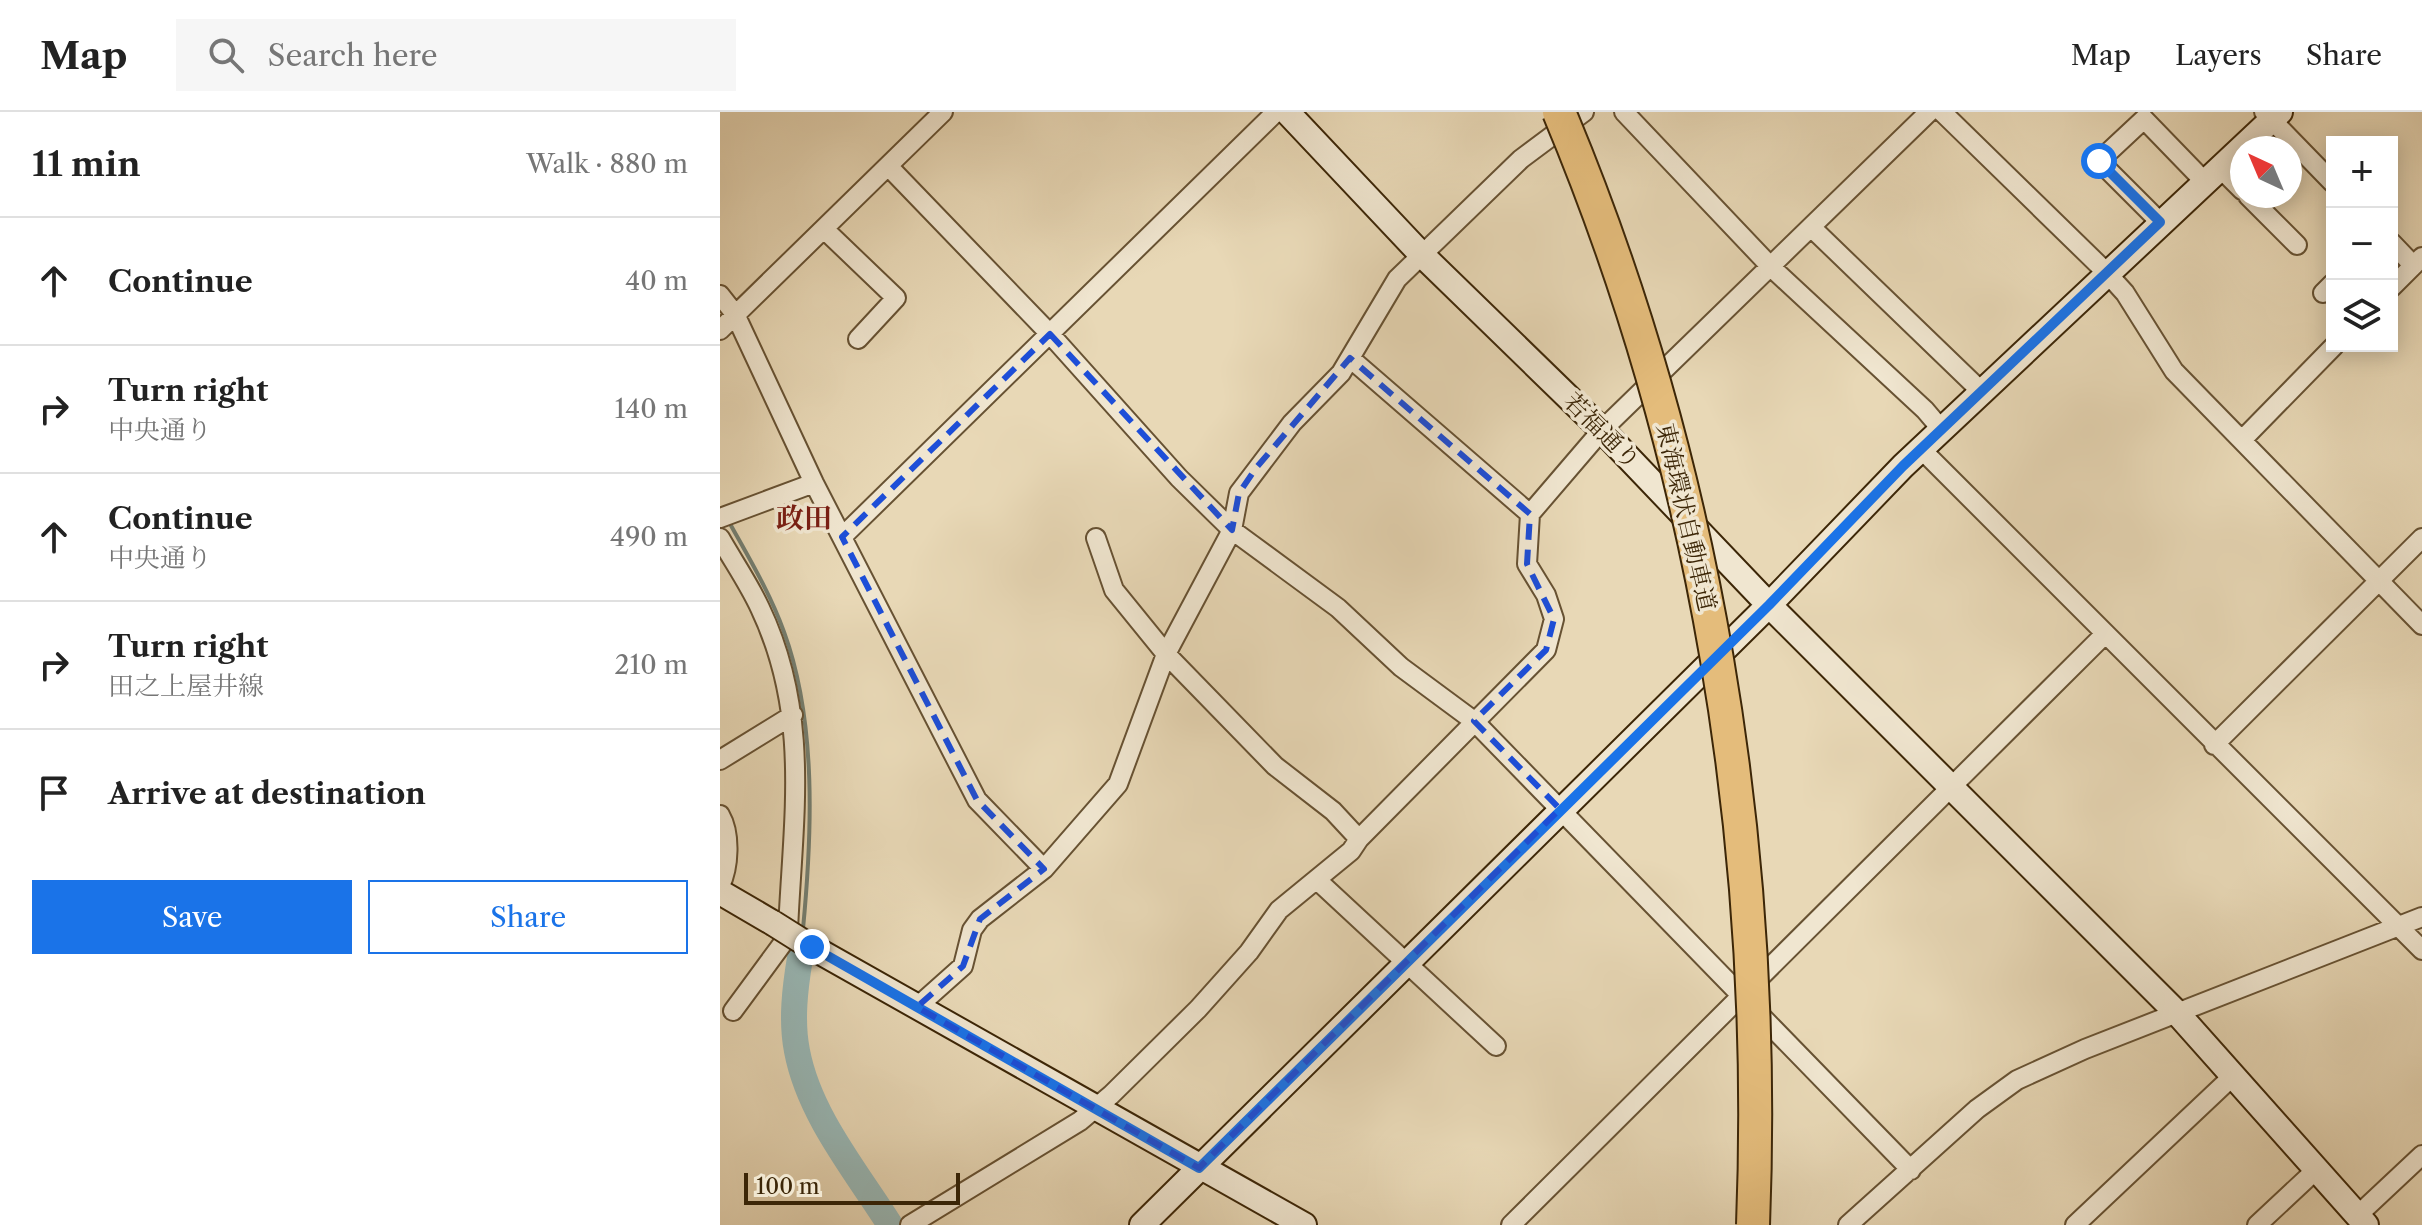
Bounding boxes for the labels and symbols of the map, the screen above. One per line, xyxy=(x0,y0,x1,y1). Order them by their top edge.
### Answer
north arrow xyxy=(2230,136,2302,208)
route start xyxy=(2081,143,2117,179)
street label: 若福通り xyxy=(1558,386,1647,475)
street label: 東海環状自動車道 xyxy=(1651,420,1722,614)
district label: 政田 xyxy=(776,501,832,535)
route end xyxy=(794,929,830,965)
scale bar xyxy=(744,1169,960,1205)

